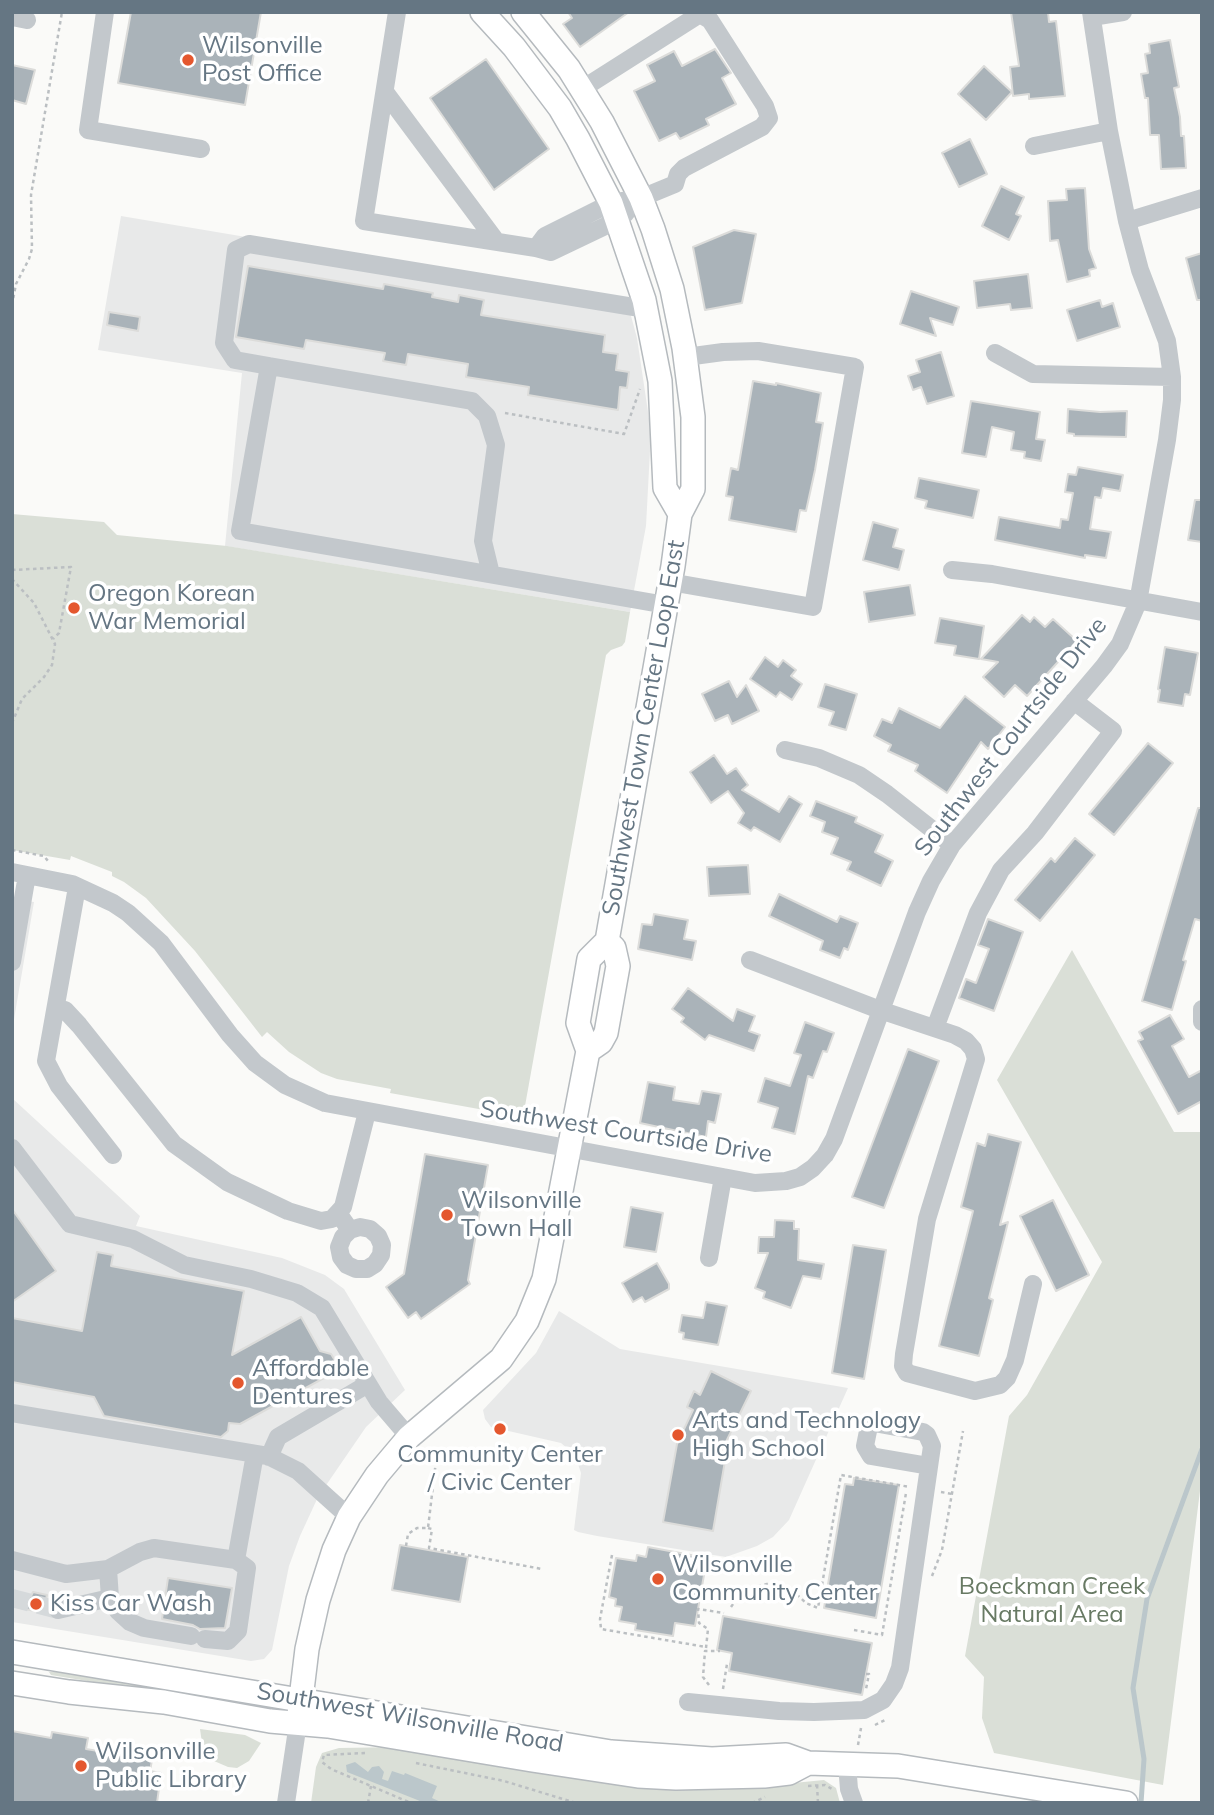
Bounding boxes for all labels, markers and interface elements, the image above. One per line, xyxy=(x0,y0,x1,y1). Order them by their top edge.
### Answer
place label: Wilsonville Post Office xyxy=(202,32,323,88)
marker: Wilsonville Post Office xyxy=(180,52,196,68)
street label: Southwest Town Center Loop East xyxy=(597,538,691,918)
place label: Oregon Korean War Memorial xyxy=(88,580,255,636)
marker: Oregon Korean War Memorial xyxy=(66,600,82,616)
street label: Southwest Courtside Drive xyxy=(909,612,1113,862)
street label: Southwest Courtside Drive xyxy=(478,1095,774,1169)
place label: Wilsonville Town Hall xyxy=(461,1187,582,1243)
marker: Wilsonville Town Hall xyxy=(439,1207,455,1223)
place label: Affordable Dentures xyxy=(252,1355,369,1411)
marker: Affordable Dentures xyxy=(230,1375,246,1391)
place label: Arts and Technology High School xyxy=(692,1407,921,1463)
marker: Community Center / Civic Center xyxy=(492,1421,508,1437)
marker: Arts and Technology High School xyxy=(670,1427,686,1443)
place label: Community Center / Civic Center xyxy=(397,1441,603,1497)
place label: Wilsonville Community Center xyxy=(672,1551,877,1607)
marker: Wilsonville Community Center xyxy=(650,1571,666,1587)
park label: Boeckman Creek Natural Area xyxy=(959,1573,1145,1629)
place label: Kiss Car Wash xyxy=(50,1590,212,1618)
marker: Kiss Car Wash xyxy=(28,1596,44,1612)
street label: Southwest Wilsonville Road xyxy=(254,1677,566,1759)
place label: Wilsonville Public Library xyxy=(95,1738,247,1794)
marker: Wilsonville Public Library xyxy=(73,1758,89,1774)

